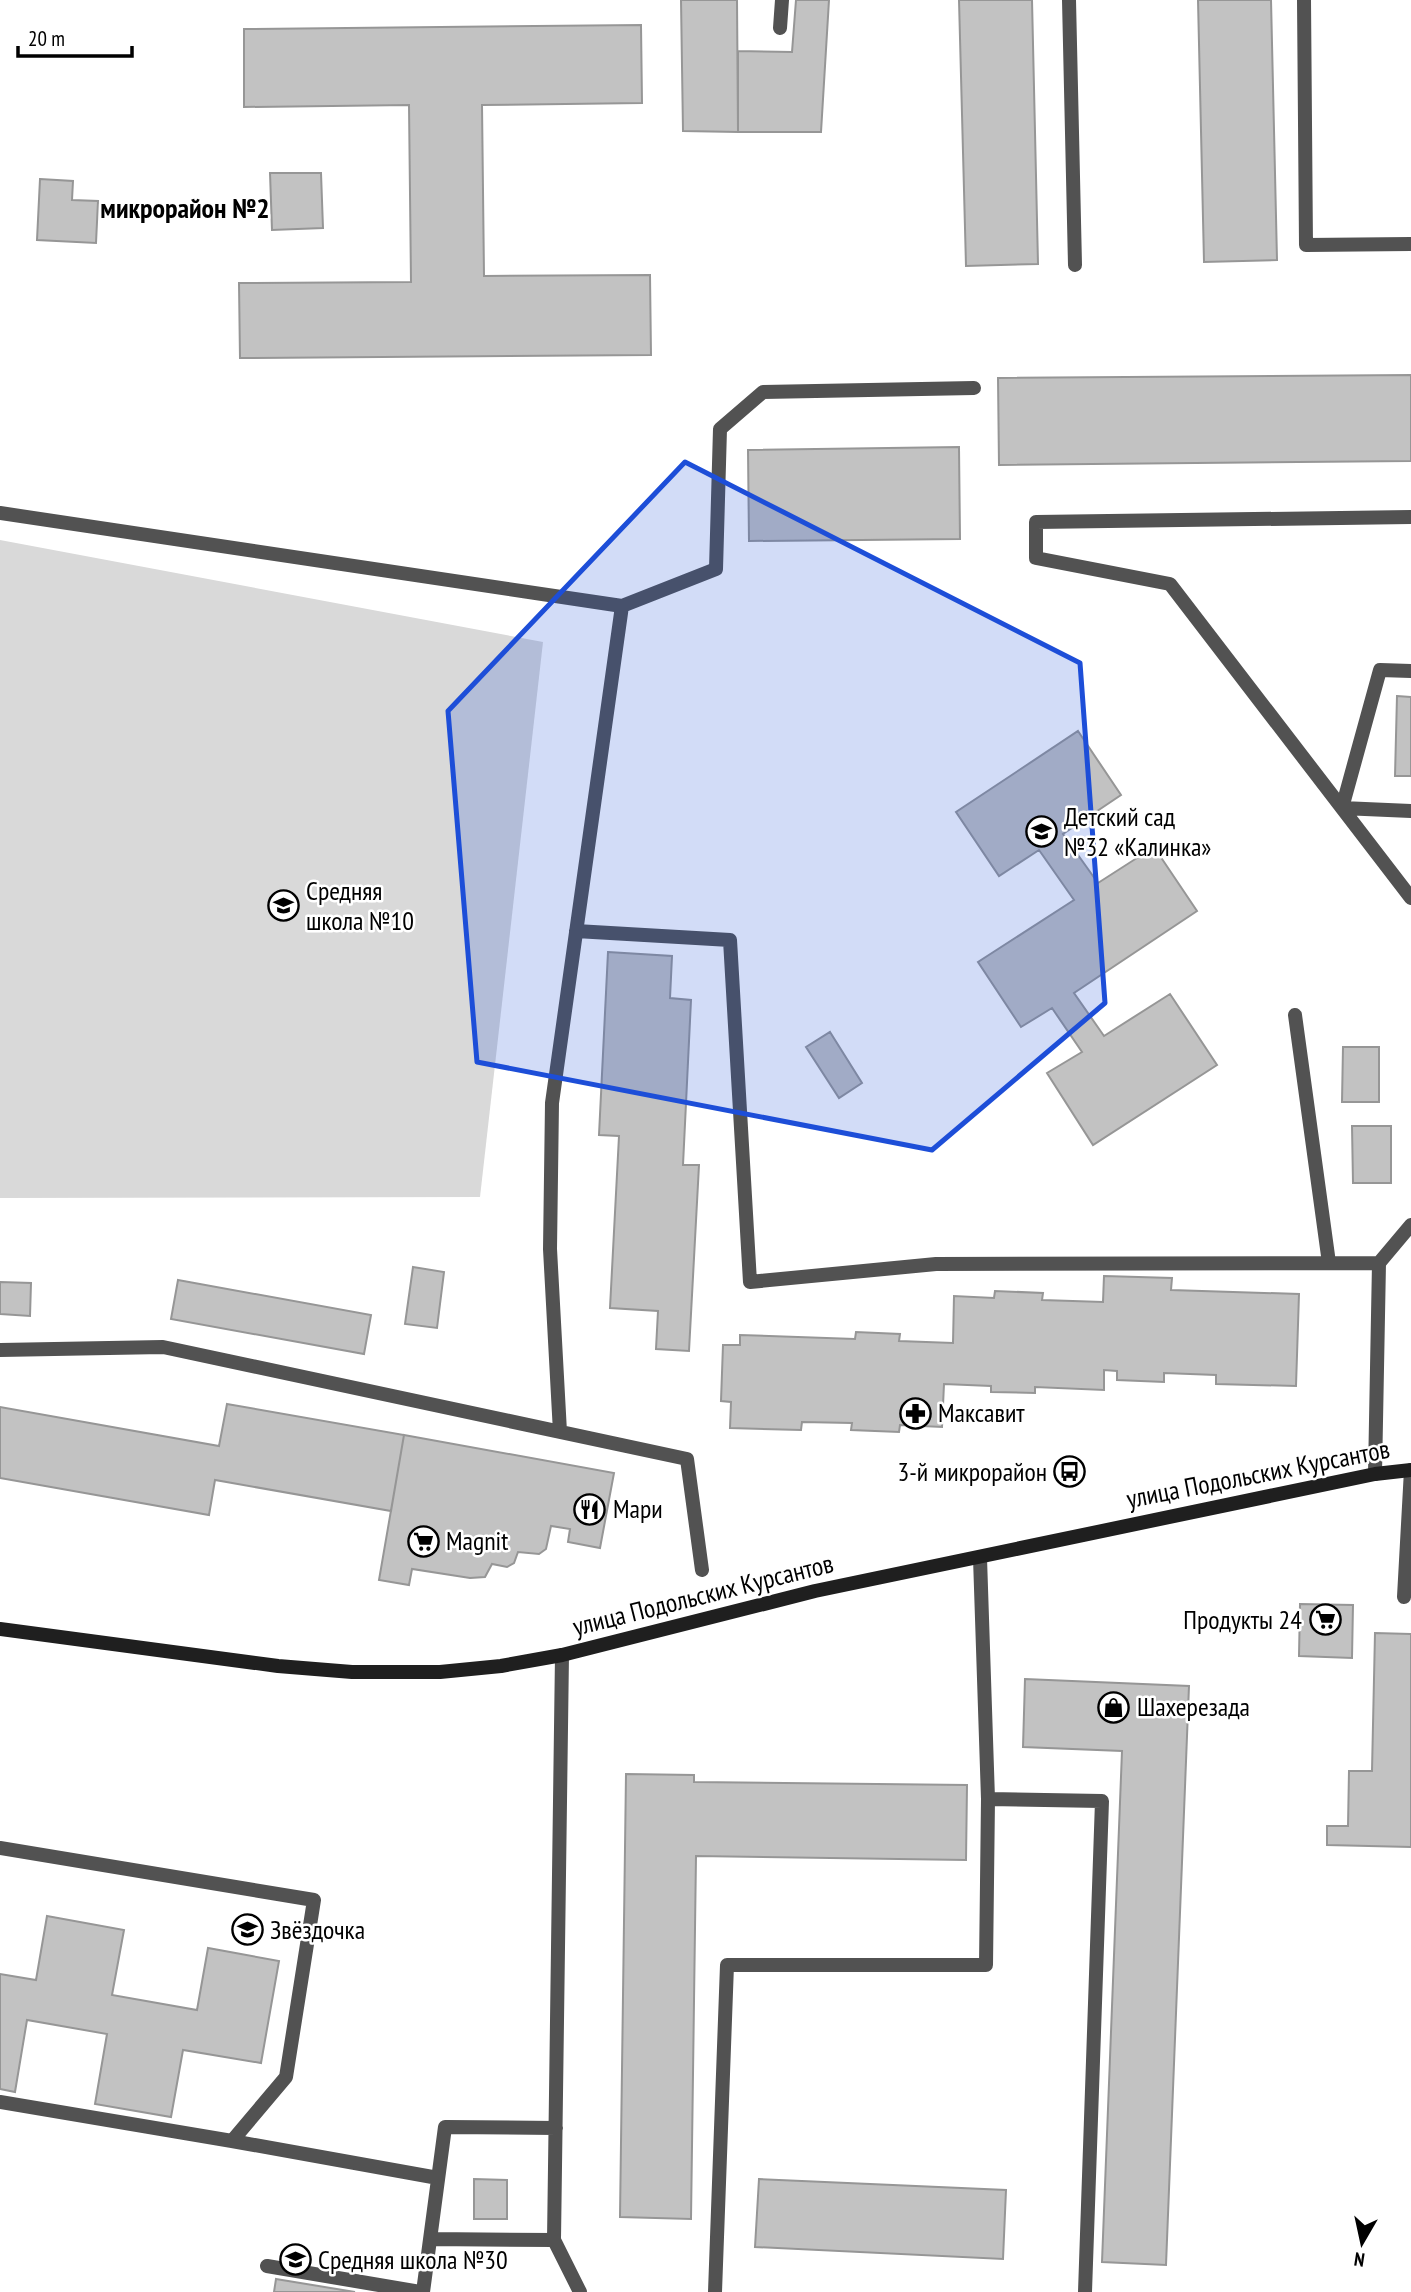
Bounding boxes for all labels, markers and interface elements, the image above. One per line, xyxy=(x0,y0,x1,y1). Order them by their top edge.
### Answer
scale bar xyxy=(18,14,131,58)
text: 20 m xyxy=(28,25,65,52)
district label: микрорайон №2 xyxy=(100,189,270,226)
place label: Детский сад №32 «Калинка» xyxy=(1064,800,1211,863)
school or university icon: Детский сад №32 «Калинка» xyxy=(1024,815,1058,849)
place label: Средняя школа №10 xyxy=(306,874,414,937)
school or university icon: Средняя школа №10 xyxy=(266,889,300,923)
pharmacy icon: Максавит xyxy=(898,1396,932,1430)
place label: Максавит xyxy=(938,1396,1025,1429)
street label: улица Подольских Курсантов xyxy=(1123,1432,1392,1515)
place label: 3-й микрорайон xyxy=(898,1455,1047,1488)
bus stop icon: 3-й микрорайон xyxy=(1053,1455,1087,1489)
restaurant icon: Мари xyxy=(573,1492,607,1526)
place label: Мари xyxy=(613,1492,663,1525)
supermarket icon: Magnit xyxy=(406,1524,440,1558)
place label: Magnit xyxy=(446,1524,508,1557)
street label: улица Подольских Курсантов xyxy=(569,1546,837,1643)
place label: Продукты 24 xyxy=(1183,1603,1302,1636)
supermarket icon: Продукты 24 xyxy=(1308,1603,1342,1637)
shop icon: Шахерезада xyxy=(1097,1690,1131,1724)
place label: Шахерезада xyxy=(1137,1690,1250,1723)
school or university icon: Звёздочка xyxy=(230,1913,264,1947)
place label: Звёздочка xyxy=(270,1913,365,1946)
north arrow xyxy=(1327,2208,1397,2278)
school or university icon: Средняя школа №30 xyxy=(278,2243,312,2277)
place label: Средняя школа №30 xyxy=(318,2243,508,2276)
text: N xyxy=(1352,2247,1366,2272)

